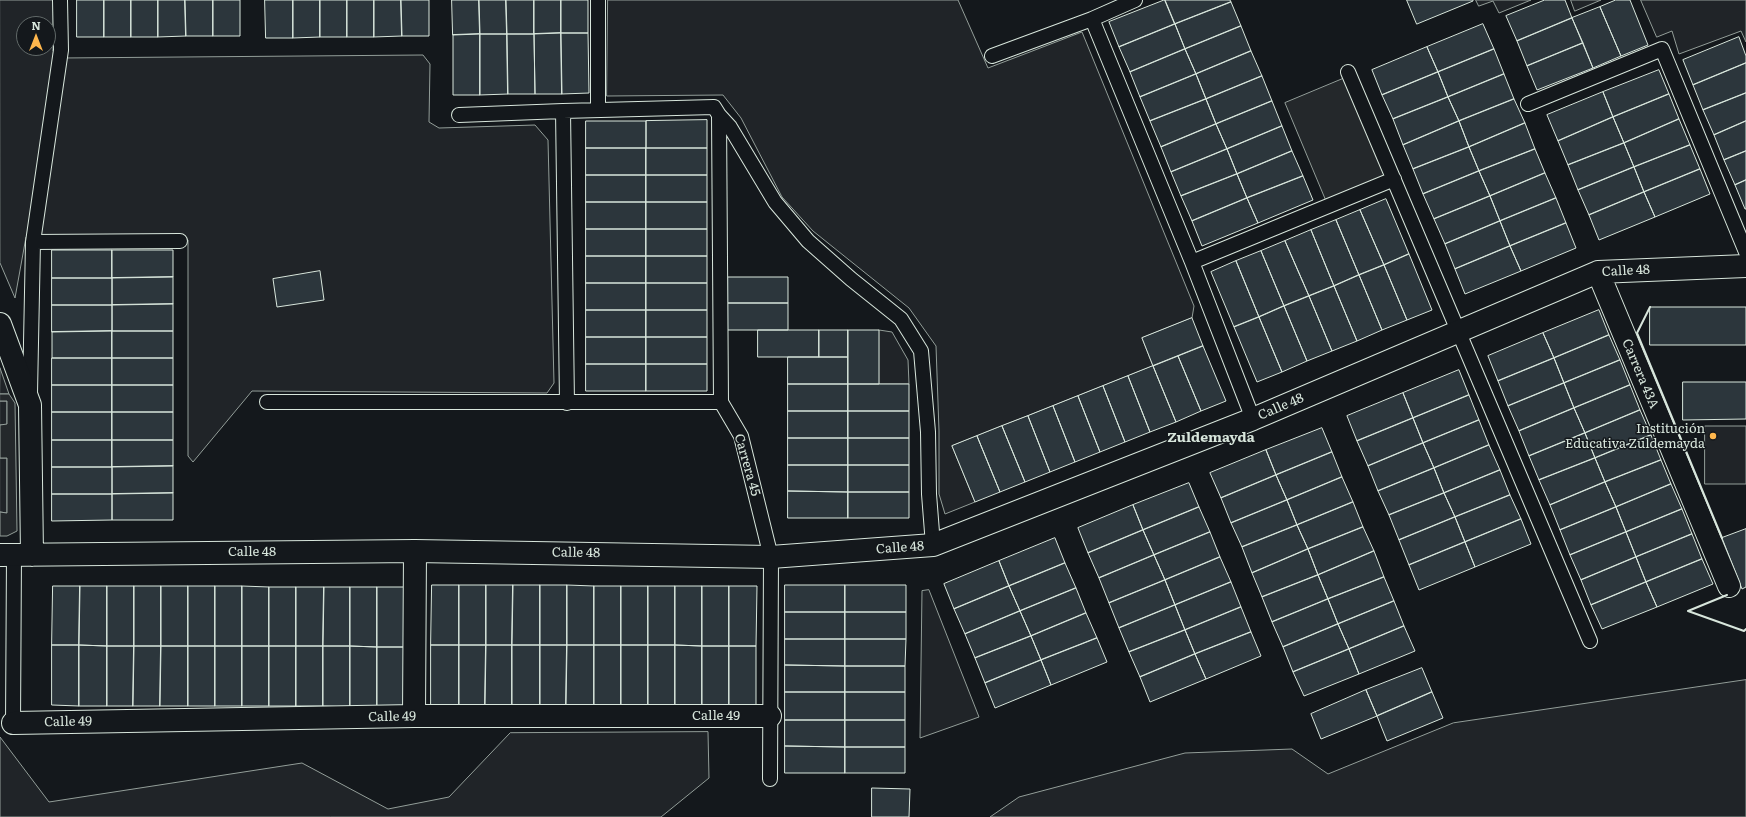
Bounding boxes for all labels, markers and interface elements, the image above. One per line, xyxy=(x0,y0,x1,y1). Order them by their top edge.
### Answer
north arrow xyxy=(16,16,56,56)
text: N xyxy=(31,17,41,33)
street label: Calle 48 xyxy=(1602,262,1650,280)
street label: Carrera 43A xyxy=(1618,337,1662,411)
street label: Calle 48 xyxy=(1256,390,1306,424)
place label: Institución Educativa Zuldemayda xyxy=(1565,421,1705,452)
district label: Zuldemayda xyxy=(1167,430,1255,446)
marker: Institución Educativa Zuldemayda xyxy=(1708,431,1718,441)
street label: Carrera 45 xyxy=(731,432,763,498)
street label: Calle 48 xyxy=(875,539,925,557)
street label: Calle 48 xyxy=(228,544,276,560)
street label: Calle 48 xyxy=(552,545,600,561)
street label: Calle 49 xyxy=(692,708,740,724)
street label: Calle 49 xyxy=(368,709,416,725)
street label: Calle 49 xyxy=(44,714,92,730)

